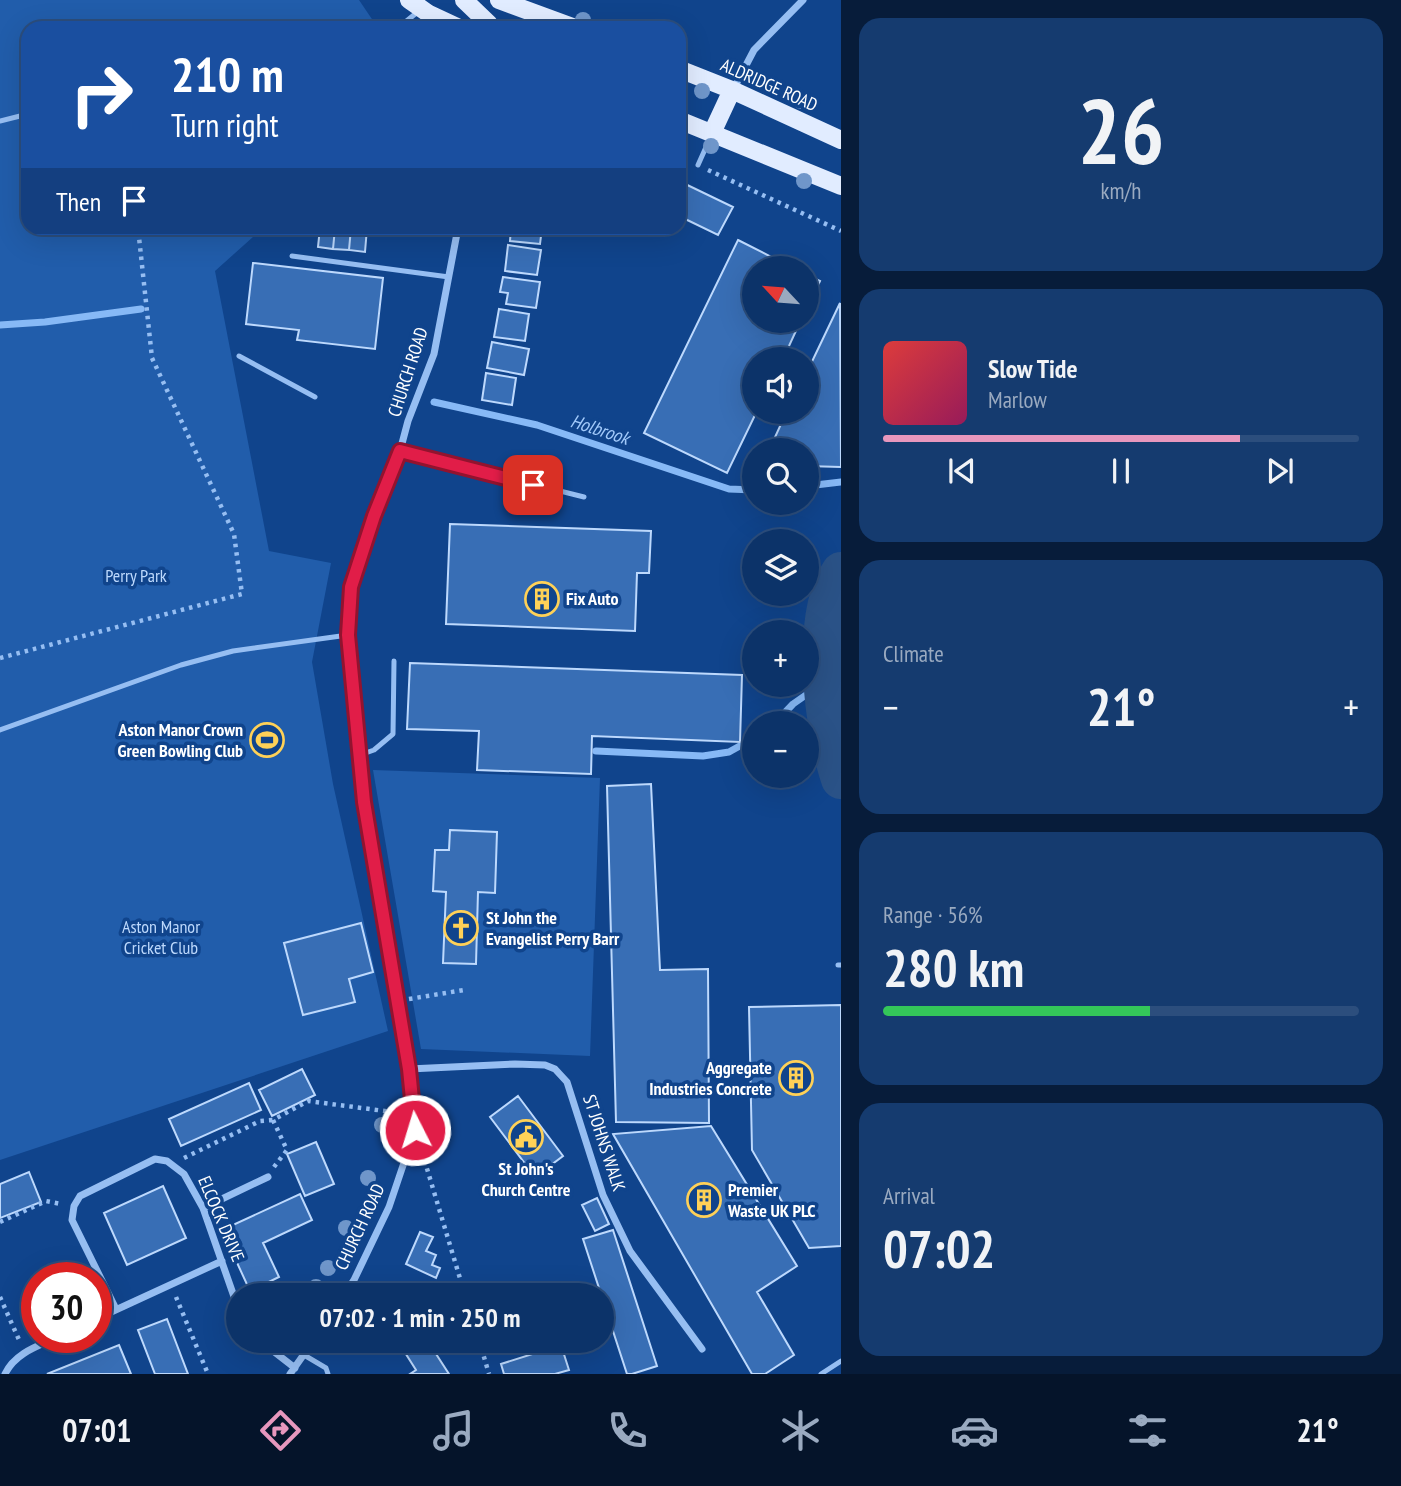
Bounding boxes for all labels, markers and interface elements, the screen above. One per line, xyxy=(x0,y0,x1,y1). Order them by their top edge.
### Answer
text: 210 m xyxy=(171,42,284,106)
icon: right xyxy=(56,49,147,140)
street label: ALDRIDGE ROAD xyxy=(717,53,821,116)
text: 26 xyxy=(1078,71,1165,189)
text: Turn right xyxy=(171,104,279,146)
text: km/h xyxy=(1101,176,1141,205)
icon: arrive xyxy=(115,182,153,220)
text: Then xyxy=(56,185,101,218)
north arrow xyxy=(742,256,819,332)
map controls xyxy=(742,256,819,788)
street label: CHURCH ROAD xyxy=(382,324,433,419)
button: sound xyxy=(742,347,819,424)
text: Slow Tide xyxy=(988,352,1078,385)
text: Marlow xyxy=(988,385,1047,414)
water label: Holbrook xyxy=(568,408,635,451)
button: search xyxy=(742,438,819,515)
icon: previous xyxy=(943,452,981,490)
icon: pause xyxy=(1102,452,1140,490)
icon: next xyxy=(1261,452,1299,490)
pin xyxy=(503,455,563,515)
icon: arrive xyxy=(514,466,552,504)
button: layers xyxy=(742,529,819,606)
park label: Perry Park xyxy=(105,564,167,587)
building icon: Fix Auto xyxy=(523,580,561,618)
place label: Fix Auto xyxy=(566,587,618,610)
button: + xyxy=(742,620,819,697)
text: Climate xyxy=(883,639,944,668)
text: 21° xyxy=(1087,673,1155,740)
text: − xyxy=(883,682,899,731)
text: + xyxy=(1343,682,1359,731)
button: − xyxy=(742,711,819,788)
place label: Aston Manor Crown Green Bowling Club xyxy=(117,718,243,762)
sports icon: Aston Manor Crown Green Bowling Club xyxy=(248,721,286,759)
text: Range · 56% xyxy=(883,900,983,929)
place label: St John the Evangelist Perry Barr xyxy=(486,906,620,950)
church icon: St John the Evangelist Perry Barr xyxy=(442,909,480,947)
park label: Aston Manor Cricket Club xyxy=(122,915,200,959)
text: 280 km xyxy=(883,934,1024,1001)
place label: Aggregate Industries Concrete xyxy=(649,1056,772,1100)
building icon: Aggregate Industries Concrete xyxy=(777,1059,815,1097)
street label: ST JOHNS WALK xyxy=(578,1092,631,1194)
position arrow xyxy=(378,1093,452,1167)
public building icon: St John's Church Centre xyxy=(507,1118,545,1156)
place label: St John's Church Centre xyxy=(481,1157,571,1201)
street label: ELCOCK DRIVE xyxy=(193,1173,250,1265)
place label: Premier Waste UK PLC xyxy=(727,1178,815,1222)
street label: CHURCH ROAD xyxy=(330,1180,390,1274)
building icon: Premier Waste UK PLC xyxy=(685,1181,723,1219)
text: Arrival xyxy=(883,1181,935,1210)
text: 07:02 xyxy=(883,1215,995,1282)
speed limit sign: 30 xyxy=(21,1262,112,1353)
text: 07:02 · 1 min · 250 m xyxy=(320,1301,520,1334)
icon: directions xyxy=(256,1406,305,1455)
icon: music xyxy=(429,1406,478,1455)
icon: phone xyxy=(603,1406,652,1455)
icon: climate xyxy=(776,1406,825,1455)
icon: car xyxy=(950,1406,999,1455)
icon: filters xyxy=(1123,1406,1172,1455)
text: 07:01 xyxy=(62,1409,131,1451)
text: 21° xyxy=(1297,1409,1339,1451)

